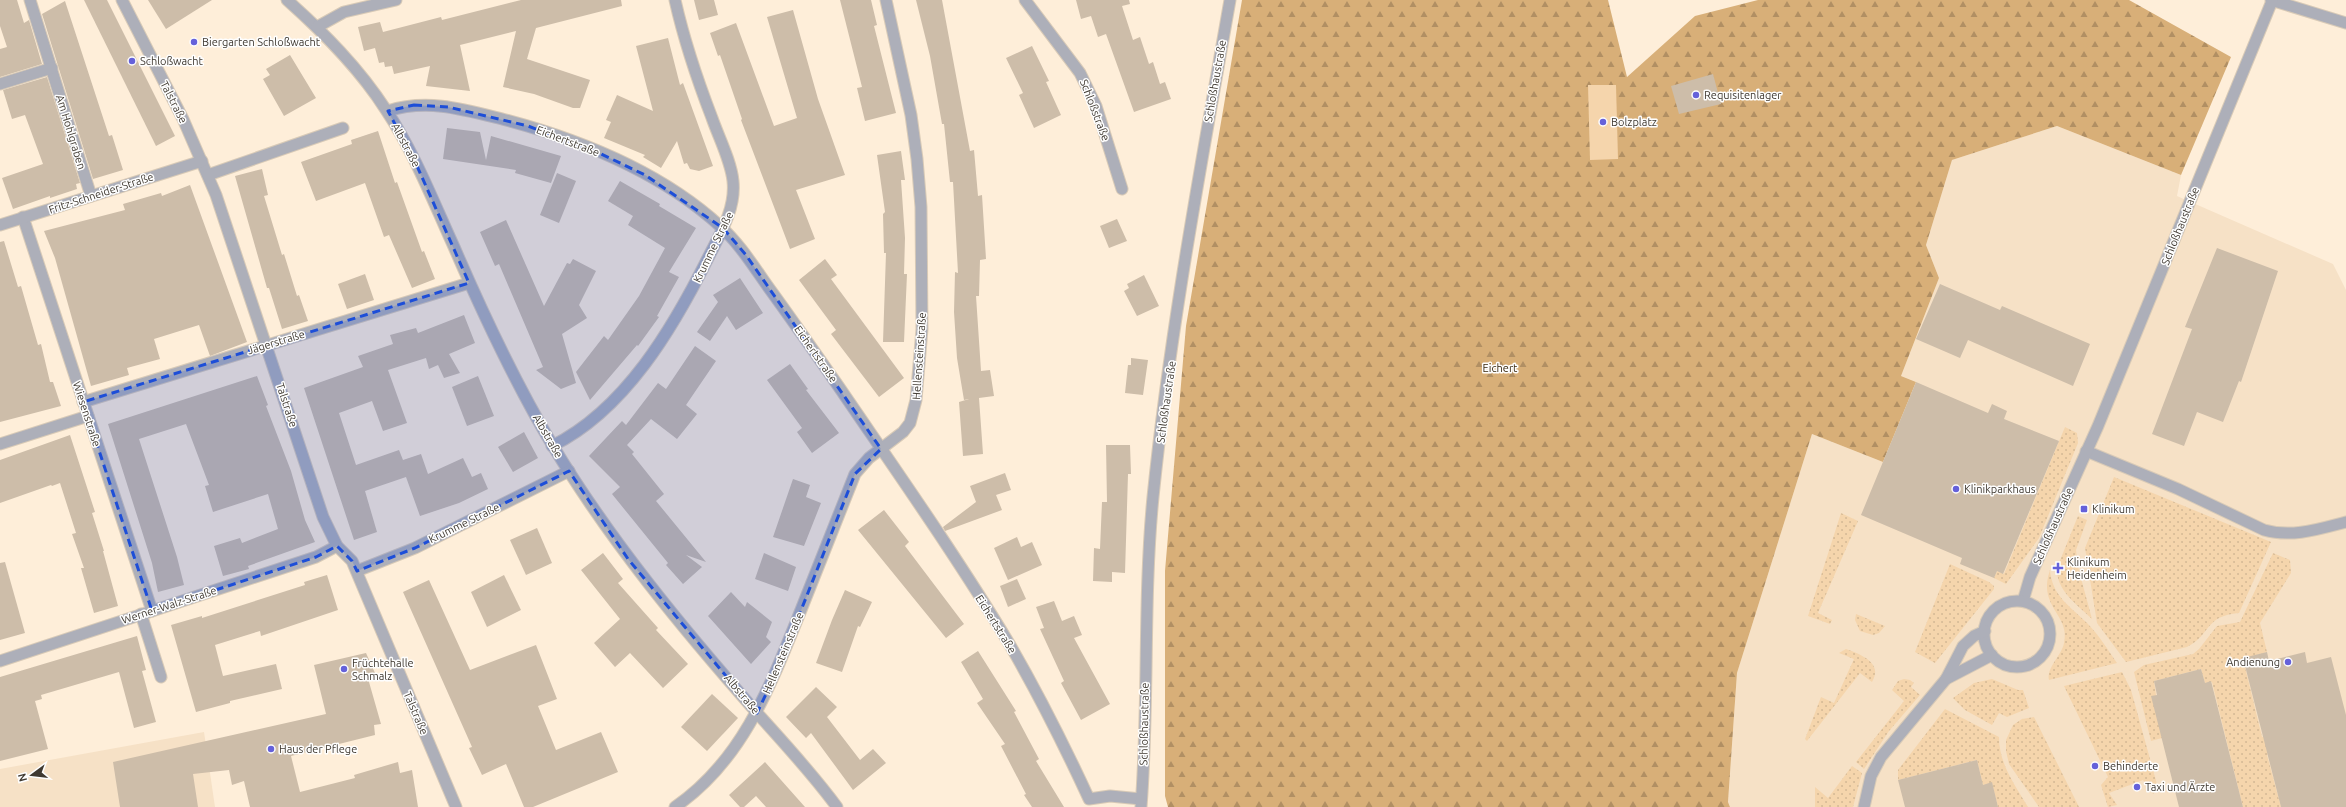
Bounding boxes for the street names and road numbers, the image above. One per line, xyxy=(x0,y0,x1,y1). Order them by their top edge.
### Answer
street label: Schloßhaustraße xyxy=(1202,39,1228,123)
street label: Schloßstraße xyxy=(1078,78,1112,142)
street label: Talstraße xyxy=(158,79,190,125)
street label: Am Hohlgraben xyxy=(54,93,88,171)
street label: Albstraße xyxy=(389,121,423,169)
street label: Eichertstraße xyxy=(535,123,601,159)
street label: Fritz-Schneider-Straße xyxy=(47,170,155,216)
street label: Schloßhaustraße xyxy=(2159,185,2201,267)
street label: Krumme Straße xyxy=(691,210,735,284)
street label: Hellensteinstraße xyxy=(910,312,928,400)
street label: Eichertstraße xyxy=(792,323,840,385)
street label: Jägerstraße xyxy=(246,328,306,356)
street label: Schloßhaustraße xyxy=(1154,360,1178,444)
street label: Wiesenstraße xyxy=(71,380,103,448)
street label: Talstraße xyxy=(274,381,300,429)
street label: Albstraße xyxy=(531,412,565,460)
street label: Schloßhaustraße xyxy=(2031,486,2075,566)
street label: Krumme Straße xyxy=(427,501,501,545)
street label: Werner-Walz-Straße xyxy=(120,584,218,626)
street label: Eichertstraße xyxy=(973,593,1019,655)
street label: Hellensteinstraße xyxy=(760,610,806,696)
street label: Albstraße xyxy=(722,672,762,716)
street label: Schloßhaustraße xyxy=(1137,682,1151,766)
street label: Talstraße xyxy=(402,690,430,736)

